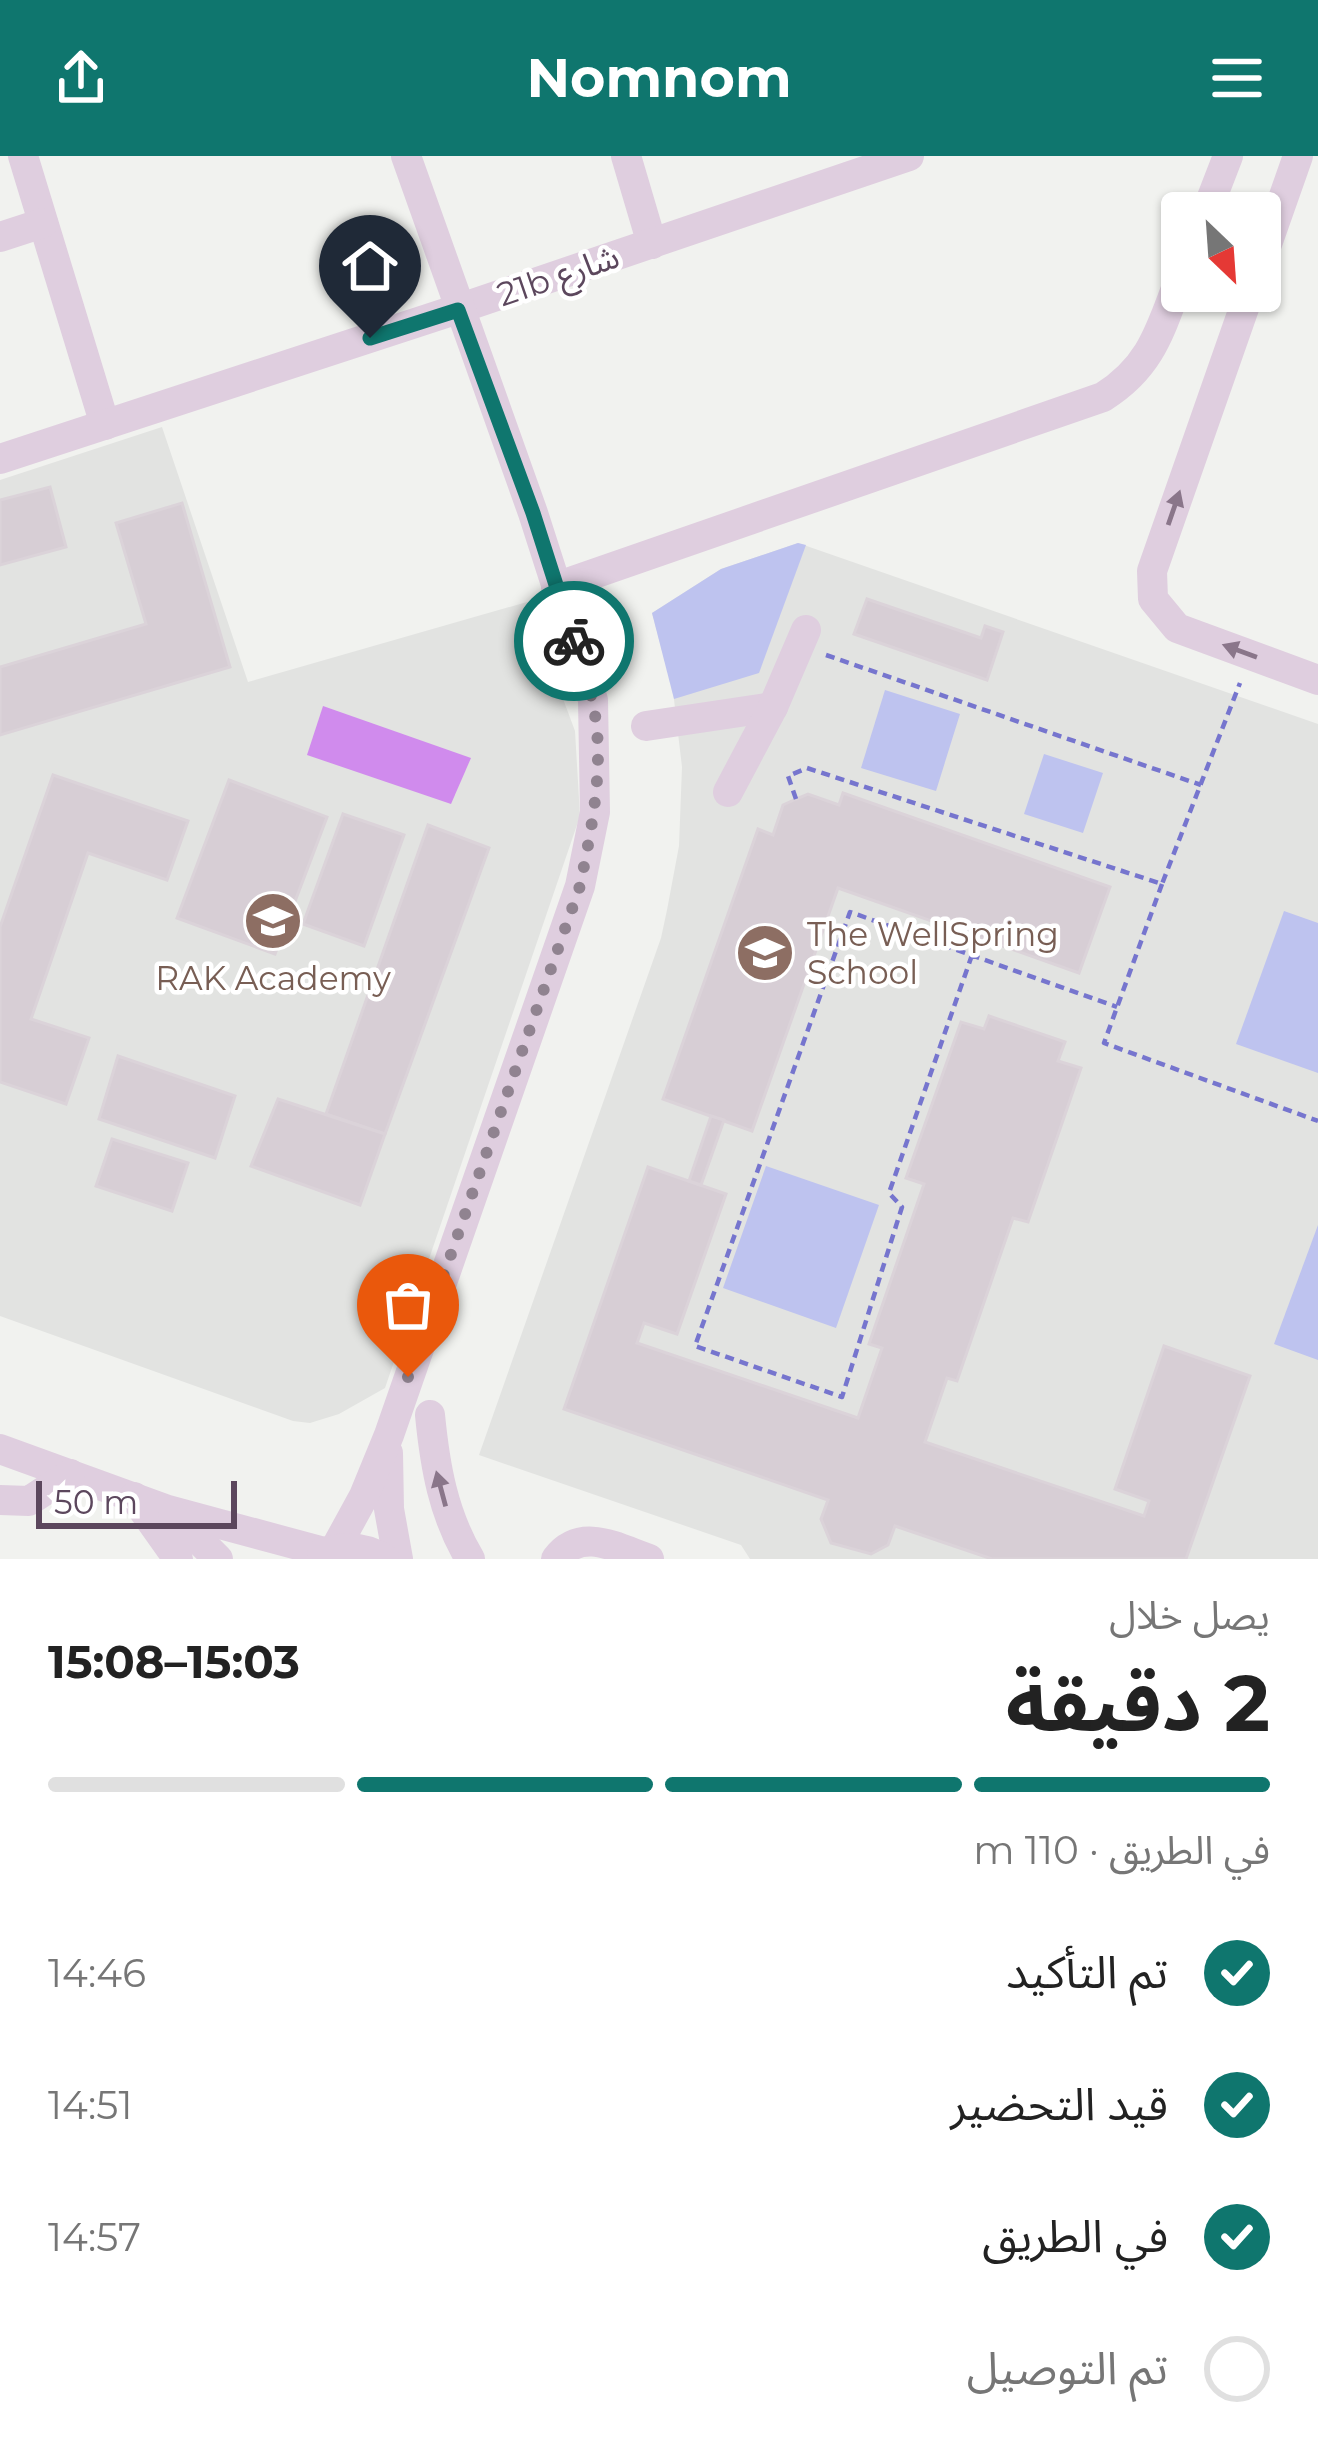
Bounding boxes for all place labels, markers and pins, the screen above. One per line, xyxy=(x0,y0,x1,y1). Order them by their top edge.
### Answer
pin xyxy=(319,215,421,338)
school or university icon: RAK Academy xyxy=(242,890,304,952)
place label: The WellSpring School xyxy=(807,914,1059,992)
school or university icon: The WellSpring School xyxy=(734,922,796,984)
place label: RAK Academy xyxy=(155,958,391,998)
pin xyxy=(357,1254,459,1377)

